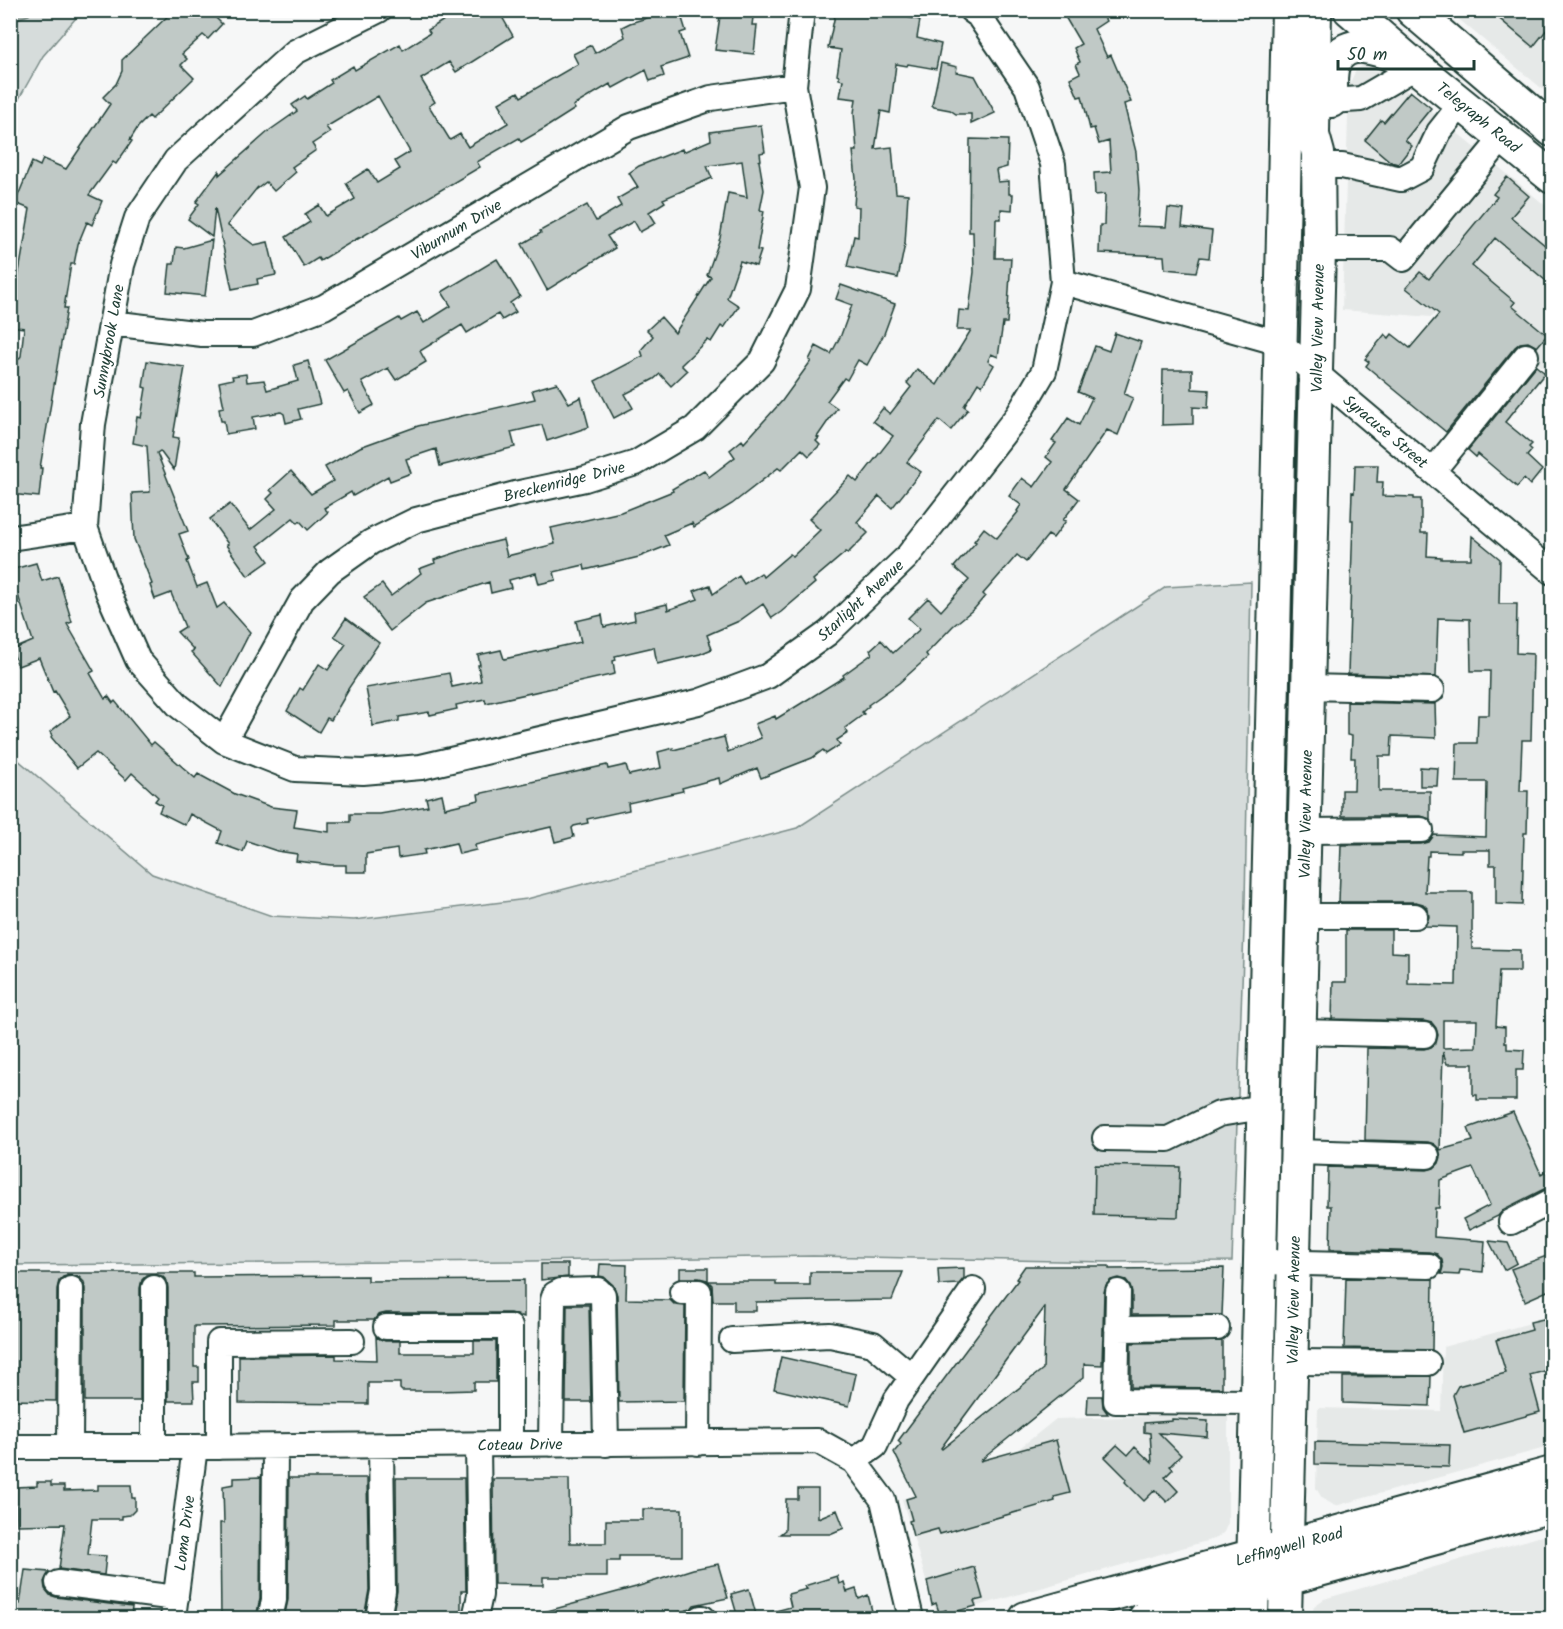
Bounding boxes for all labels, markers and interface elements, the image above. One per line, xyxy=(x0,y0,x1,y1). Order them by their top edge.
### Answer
scale bar xyxy=(1338,33,1474,71)
text: 50 m xyxy=(1347,41,1387,70)
street label: Telegraph Road xyxy=(1431,76,1526,161)
street label: Viburnum Drive xyxy=(406,193,507,267)
street label: Valley View Avenue xyxy=(1305,263,1332,393)
street label: Sunnybrook Lane xyxy=(87,283,132,400)
street label: Syracuse Street xyxy=(1337,389,1434,476)
street label: Breckenridge Drive xyxy=(501,455,628,510)
street label: Starlight Avenue xyxy=(812,554,910,648)
street label: Valley View Avenue xyxy=(1293,749,1320,879)
street label: Valley View Avenue xyxy=(1281,1235,1308,1365)
street label: Coteau Drive xyxy=(477,1432,563,1459)
street label: Loma Drive xyxy=(168,1494,203,1572)
street label: Leffingwell Road xyxy=(1233,1521,1347,1574)

